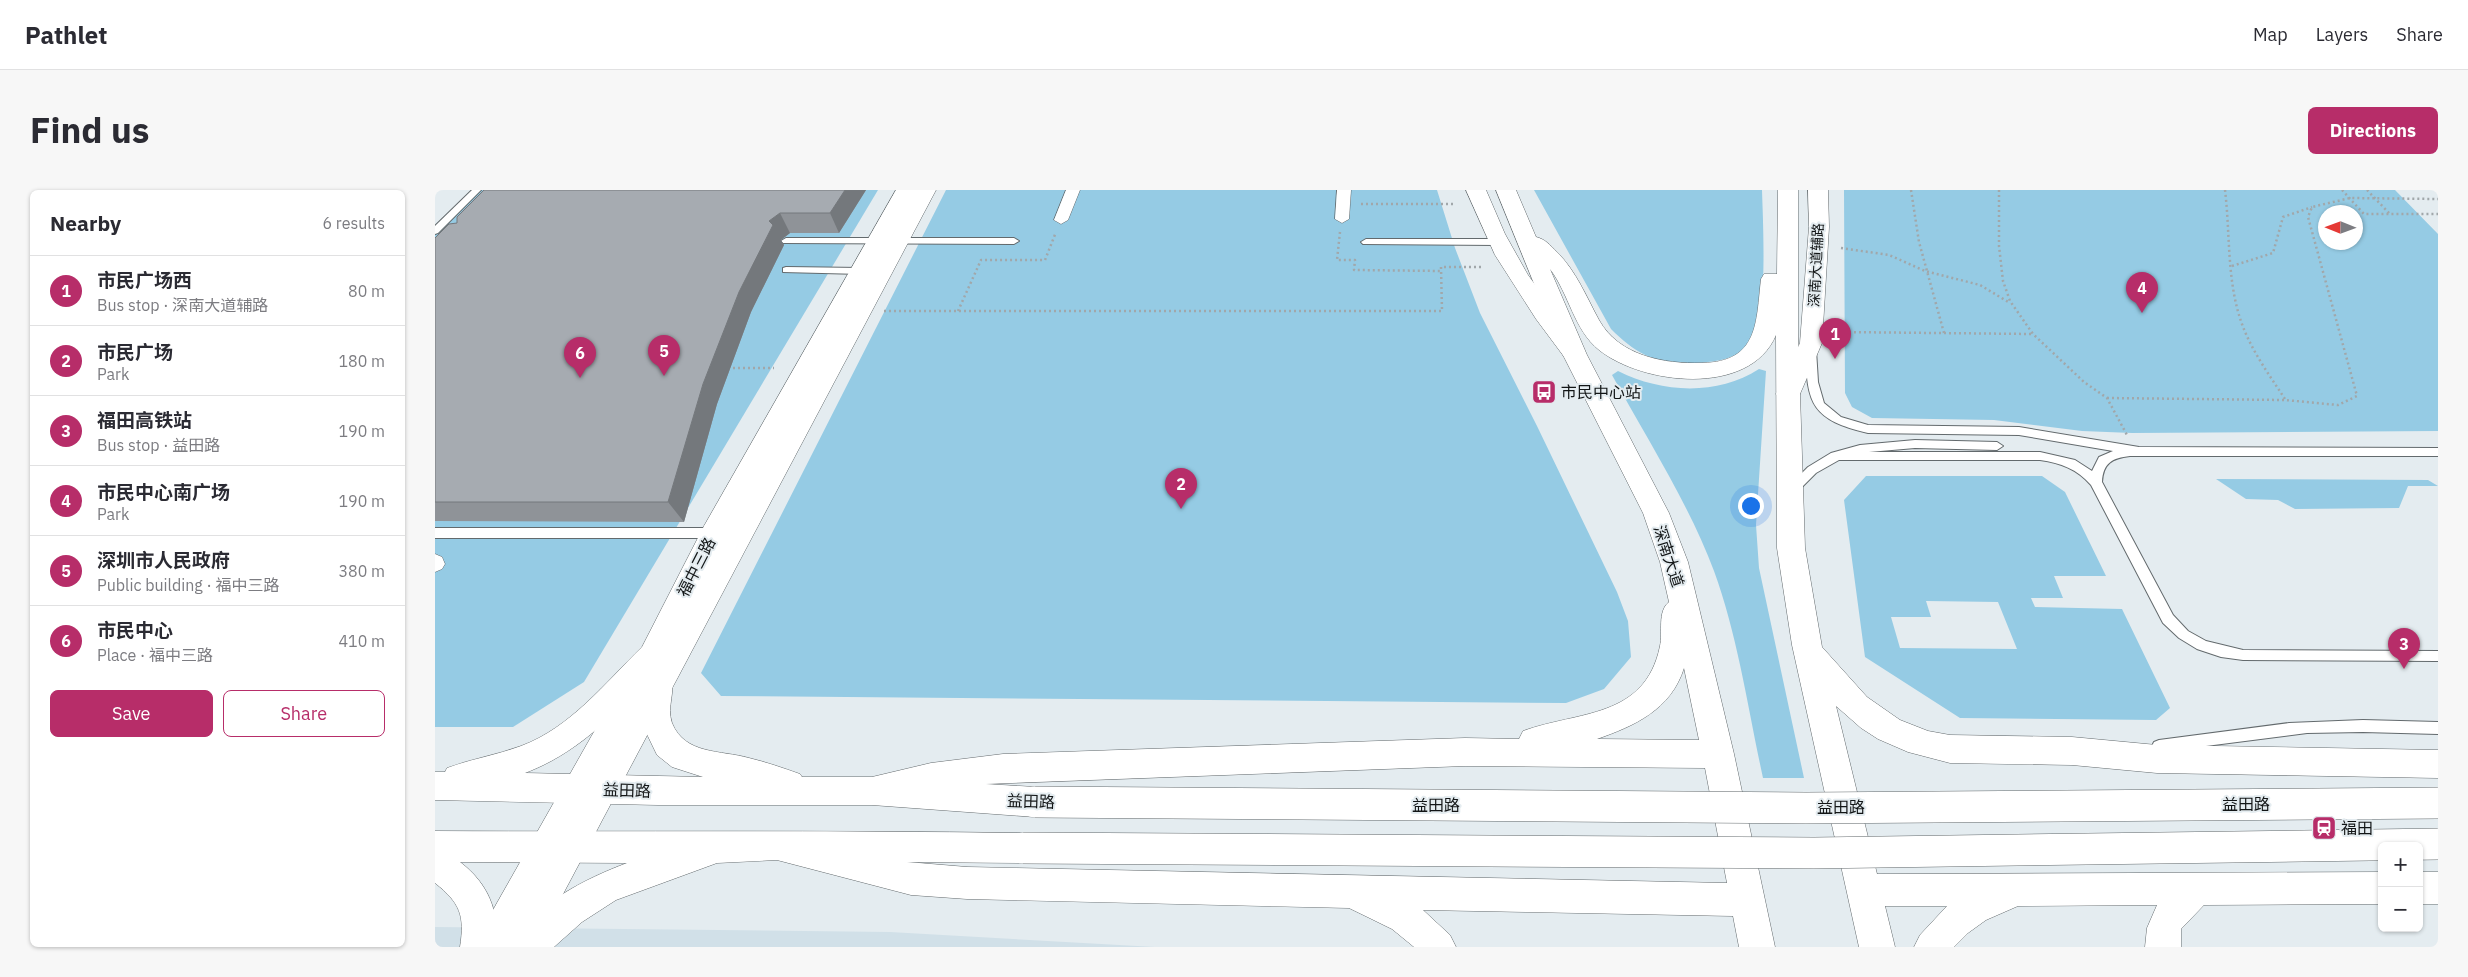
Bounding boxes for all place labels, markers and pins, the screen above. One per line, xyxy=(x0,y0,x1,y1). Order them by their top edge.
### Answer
pin: 4 xyxy=(2126,272,2158,313)
pin: 1 xyxy=(1819,318,1851,359)
pin: 5 xyxy=(648,335,680,376)
pin: 6 xyxy=(564,337,596,378)
bus stop icon: 市民中心站 xyxy=(1531,379,1557,405)
place label: 市民中心站 xyxy=(1561,382,1641,402)
pin: 2 xyxy=(1165,468,1197,509)
pin: 3 xyxy=(2388,628,2420,669)
station icon: 福田 xyxy=(2311,815,2337,841)
place label: 福田 xyxy=(2341,818,2373,838)

